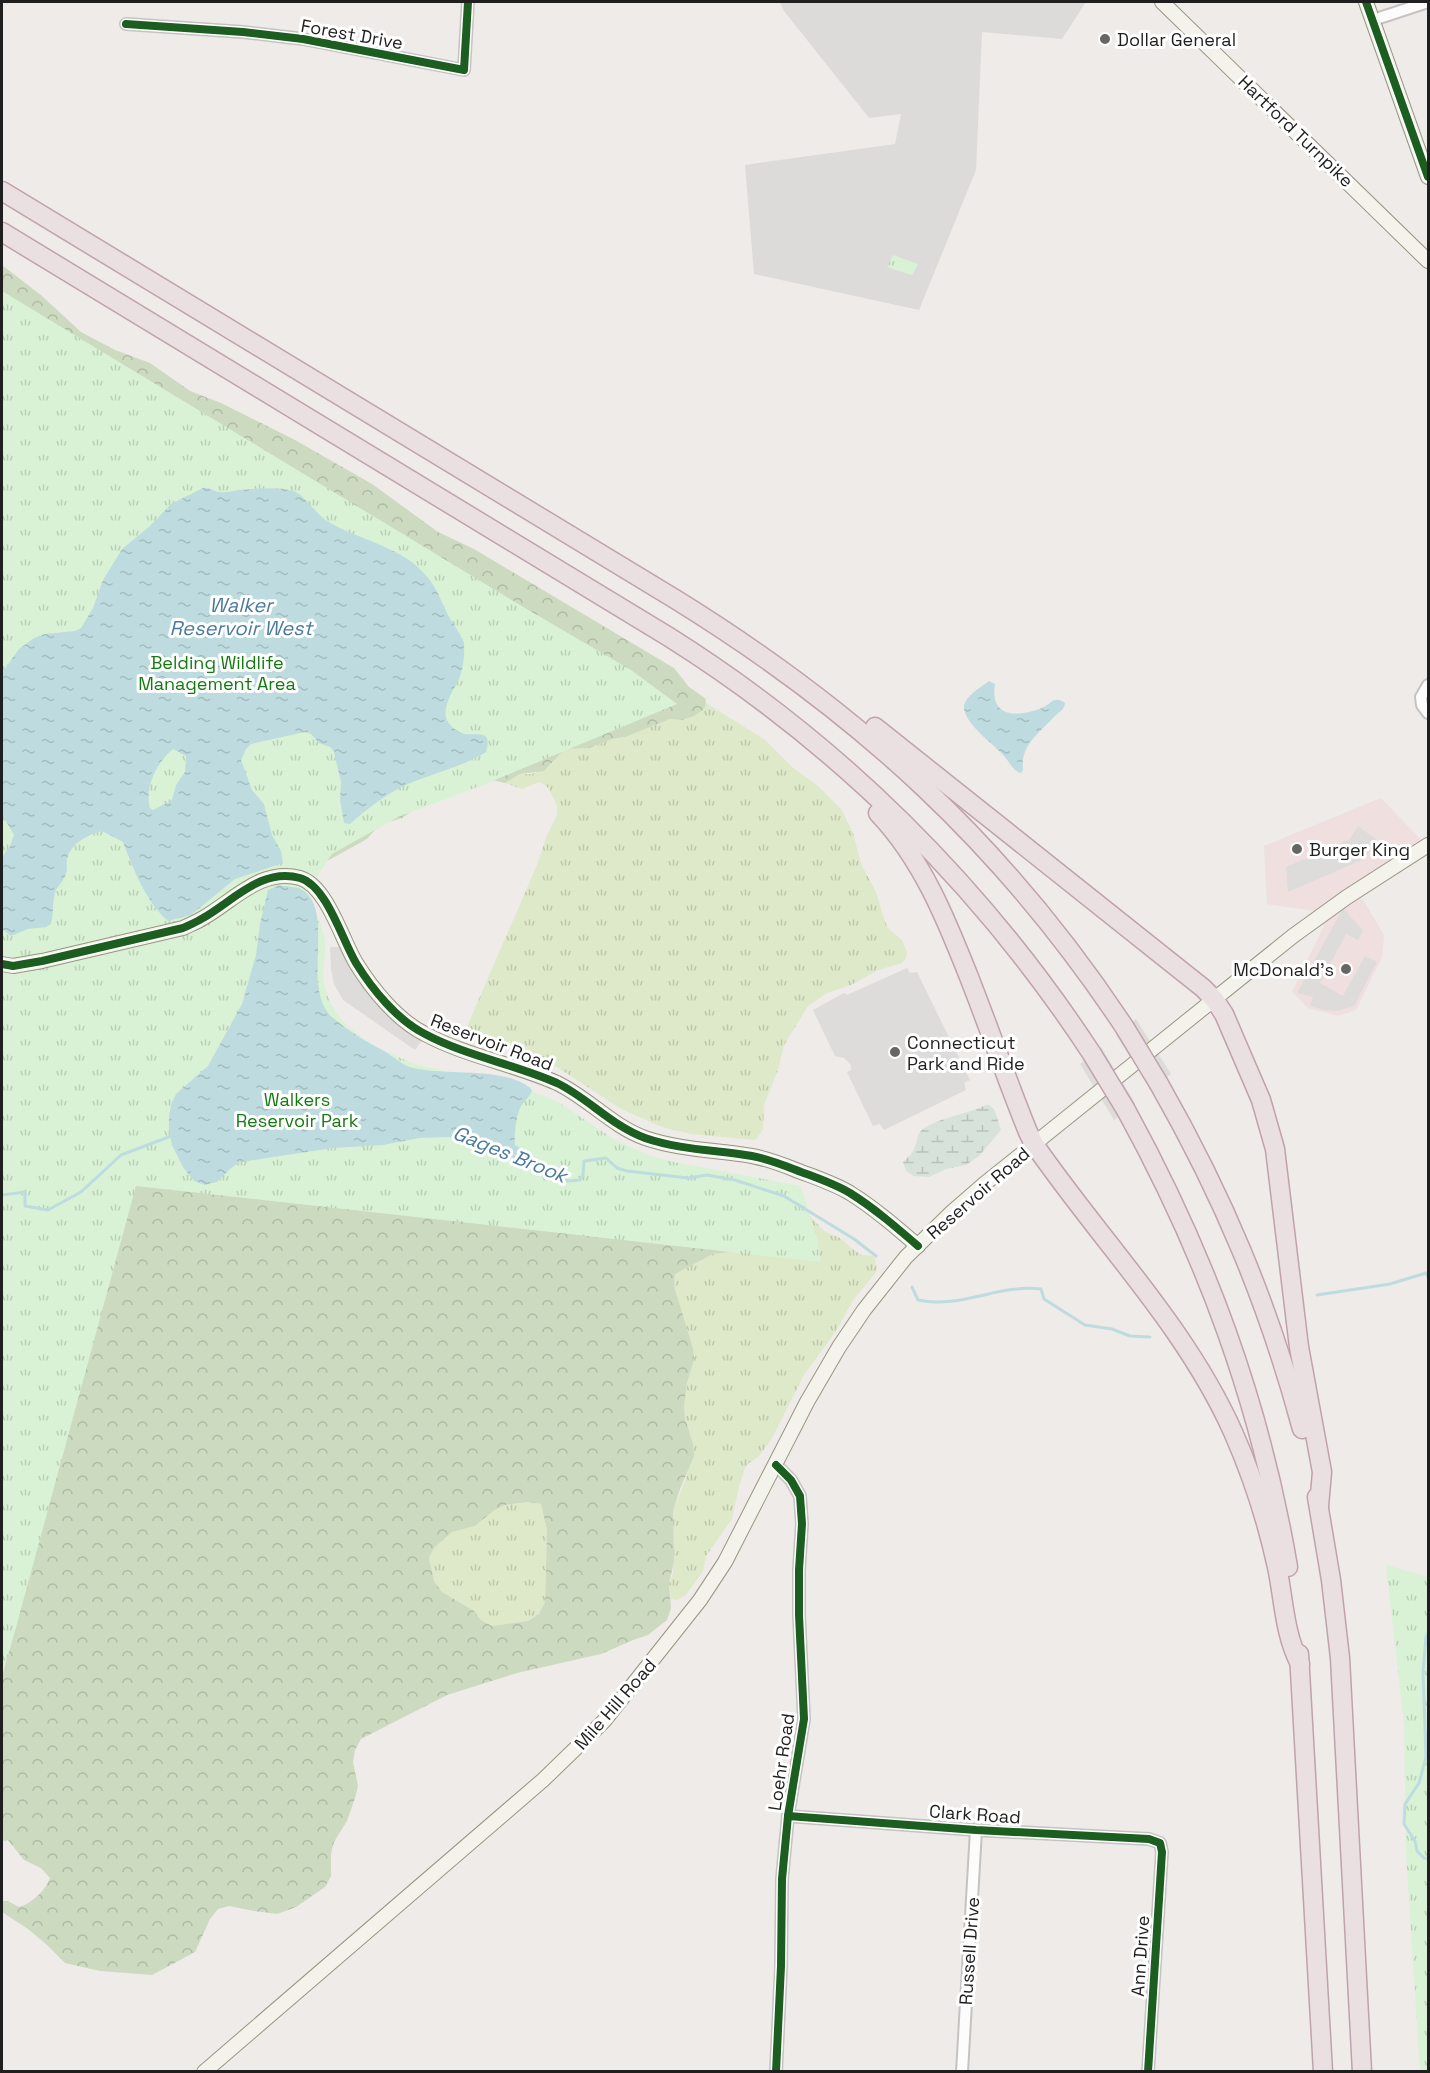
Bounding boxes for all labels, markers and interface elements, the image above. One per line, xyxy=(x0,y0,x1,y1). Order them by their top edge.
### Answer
street label: Forest Drive xyxy=(299,14,405,54)
place label: Dollar General xyxy=(1117,28,1236,51)
marker: Dollar General xyxy=(1098,32,1112,46)
street label: Hartford Turnpike xyxy=(1234,70,1358,192)
water label: Walker Reservoir West xyxy=(169,592,314,641)
park label: Belding Wildlife Management Area xyxy=(138,651,296,695)
place label: Burger King xyxy=(1309,838,1410,861)
marker: Burger King xyxy=(1290,842,1304,856)
place label: McDonald's xyxy=(1233,958,1334,981)
marker: McDonald's xyxy=(1339,962,1353,976)
street label: Reservoir Road xyxy=(427,1008,557,1076)
place label: Connecticut Park and Ride xyxy=(907,1031,1025,1075)
marker: Connecticut Park and Ride xyxy=(888,1045,902,1059)
park label: Walkers Reservoir Park xyxy=(236,1088,359,1132)
water label: Gages Brook xyxy=(449,1119,573,1189)
street label: Reservoir Road xyxy=(922,1142,1034,1244)
street label: Mile Hill Road xyxy=(569,1654,661,1754)
street label: Loehr Road xyxy=(763,1712,799,1812)
street label: Clark Road xyxy=(929,1799,1021,1829)
street label: Russell Drive xyxy=(954,1896,984,2006)
street label: Ann Drive xyxy=(1126,1915,1154,1997)

